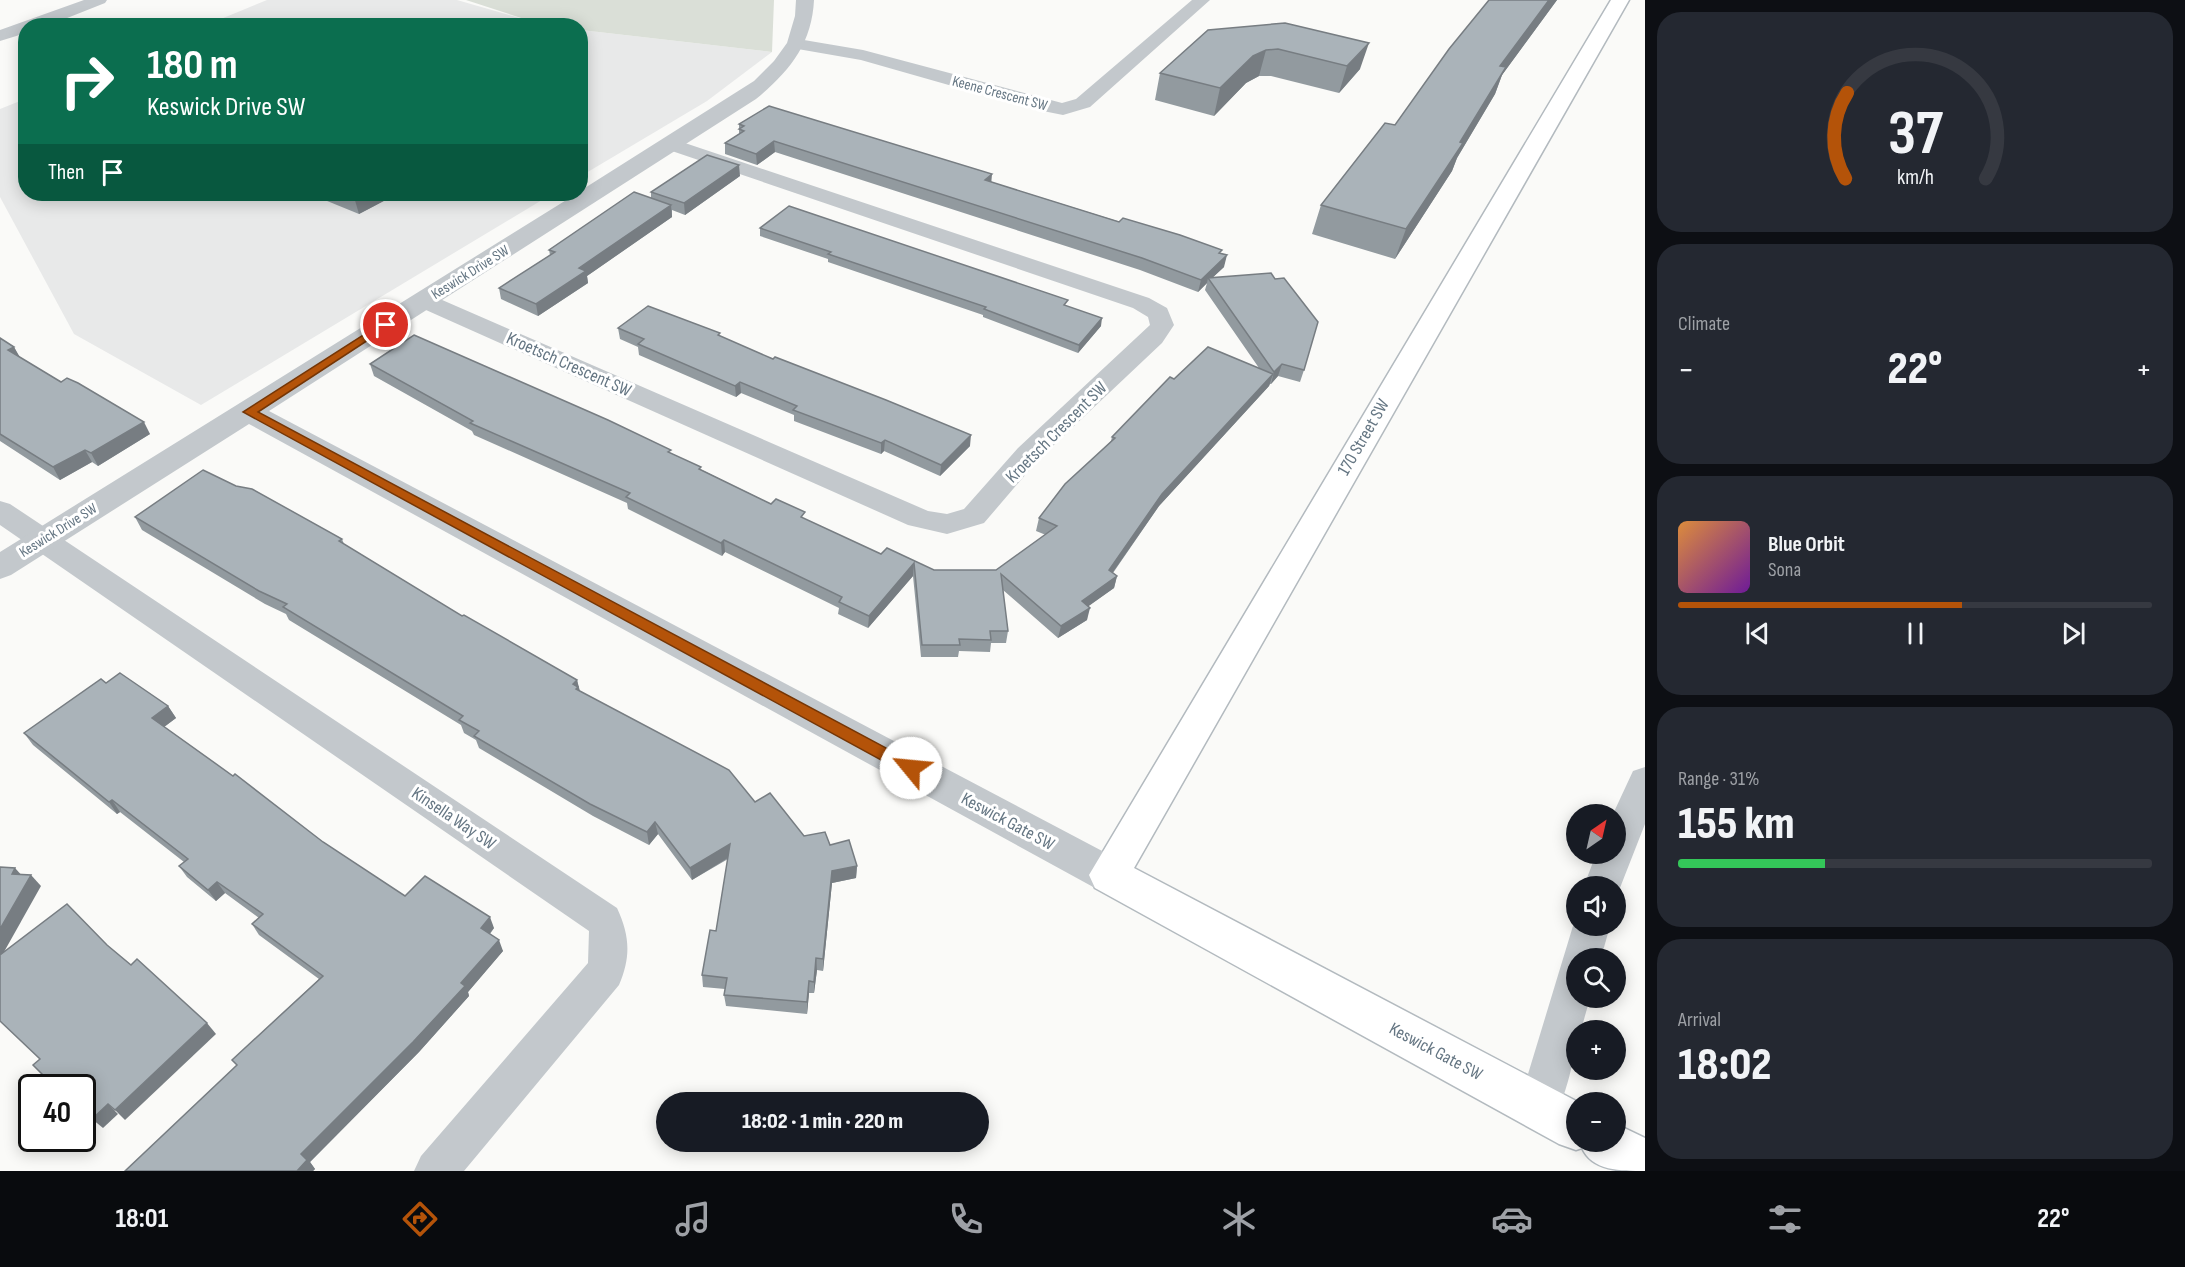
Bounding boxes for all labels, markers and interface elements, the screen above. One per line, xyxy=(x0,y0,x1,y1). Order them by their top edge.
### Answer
text: 180 m xyxy=(147,40,238,91)
icon: right xyxy=(48,42,126,120)
street label: Keene Crescent SW xyxy=(950,72,1050,115)
text: Keswick Drive SW xyxy=(147,91,305,123)
text: 37 xyxy=(1887,97,1943,172)
icon: arrive xyxy=(96,156,129,189)
text: Then xyxy=(48,159,84,186)
text: km/h xyxy=(1896,165,1934,190)
street label: Keswick Drive SW xyxy=(428,241,513,304)
pin xyxy=(360,299,411,350)
icon: arrive xyxy=(369,308,402,341)
text: Climate xyxy=(1678,312,1730,336)
street label: Kroetsch Crescent SW xyxy=(503,328,635,401)
text: 22° xyxy=(1887,342,1943,397)
text: − xyxy=(1678,350,1694,390)
text: + xyxy=(2136,350,2152,390)
street label: Kroetsch Crescent SW xyxy=(1001,377,1111,487)
street label: 170 Street SW xyxy=(1333,395,1394,479)
street label: Keswick Drive SW xyxy=(16,499,101,562)
text: Blue Orbit xyxy=(1768,531,1845,558)
text: Sona xyxy=(1768,558,1801,582)
icon: previous xyxy=(1741,617,1774,650)
icon: pause xyxy=(1899,617,1932,650)
icon: next xyxy=(2057,617,2090,650)
position arrow xyxy=(879,736,943,800)
text: Range · 31% xyxy=(1678,767,1759,791)
street label: Kinsella Way SW xyxy=(408,783,500,854)
street label: Keswick Gate SW xyxy=(958,788,1058,855)
text: 155 km xyxy=(1678,797,1795,852)
north arrow xyxy=(1566,804,1626,864)
map controls xyxy=(1566,804,1626,1152)
button: sound xyxy=(1566,876,1626,936)
button: search xyxy=(1566,948,1626,1008)
text: Arrival xyxy=(1678,1008,1721,1032)
street label: Keswick Gate SW xyxy=(1386,1018,1486,1085)
button: + xyxy=(1566,1020,1626,1080)
text: 18:02 xyxy=(1678,1038,1772,1093)
speed limit sign: 40 xyxy=(18,1074,96,1152)
button: − xyxy=(1566,1092,1626,1152)
text: 18:02 · 1 min · 220 m xyxy=(742,1108,903,1135)
icon: directions xyxy=(399,1198,441,1240)
icon: music xyxy=(672,1198,714,1240)
icon: phone xyxy=(945,1198,987,1240)
icon: climate xyxy=(1218,1198,1260,1240)
icon: car xyxy=(1491,1198,1533,1240)
icon: filters xyxy=(1764,1198,1806,1240)
text: 18:01 xyxy=(115,1203,168,1235)
text: 22° xyxy=(2037,1203,2069,1235)

